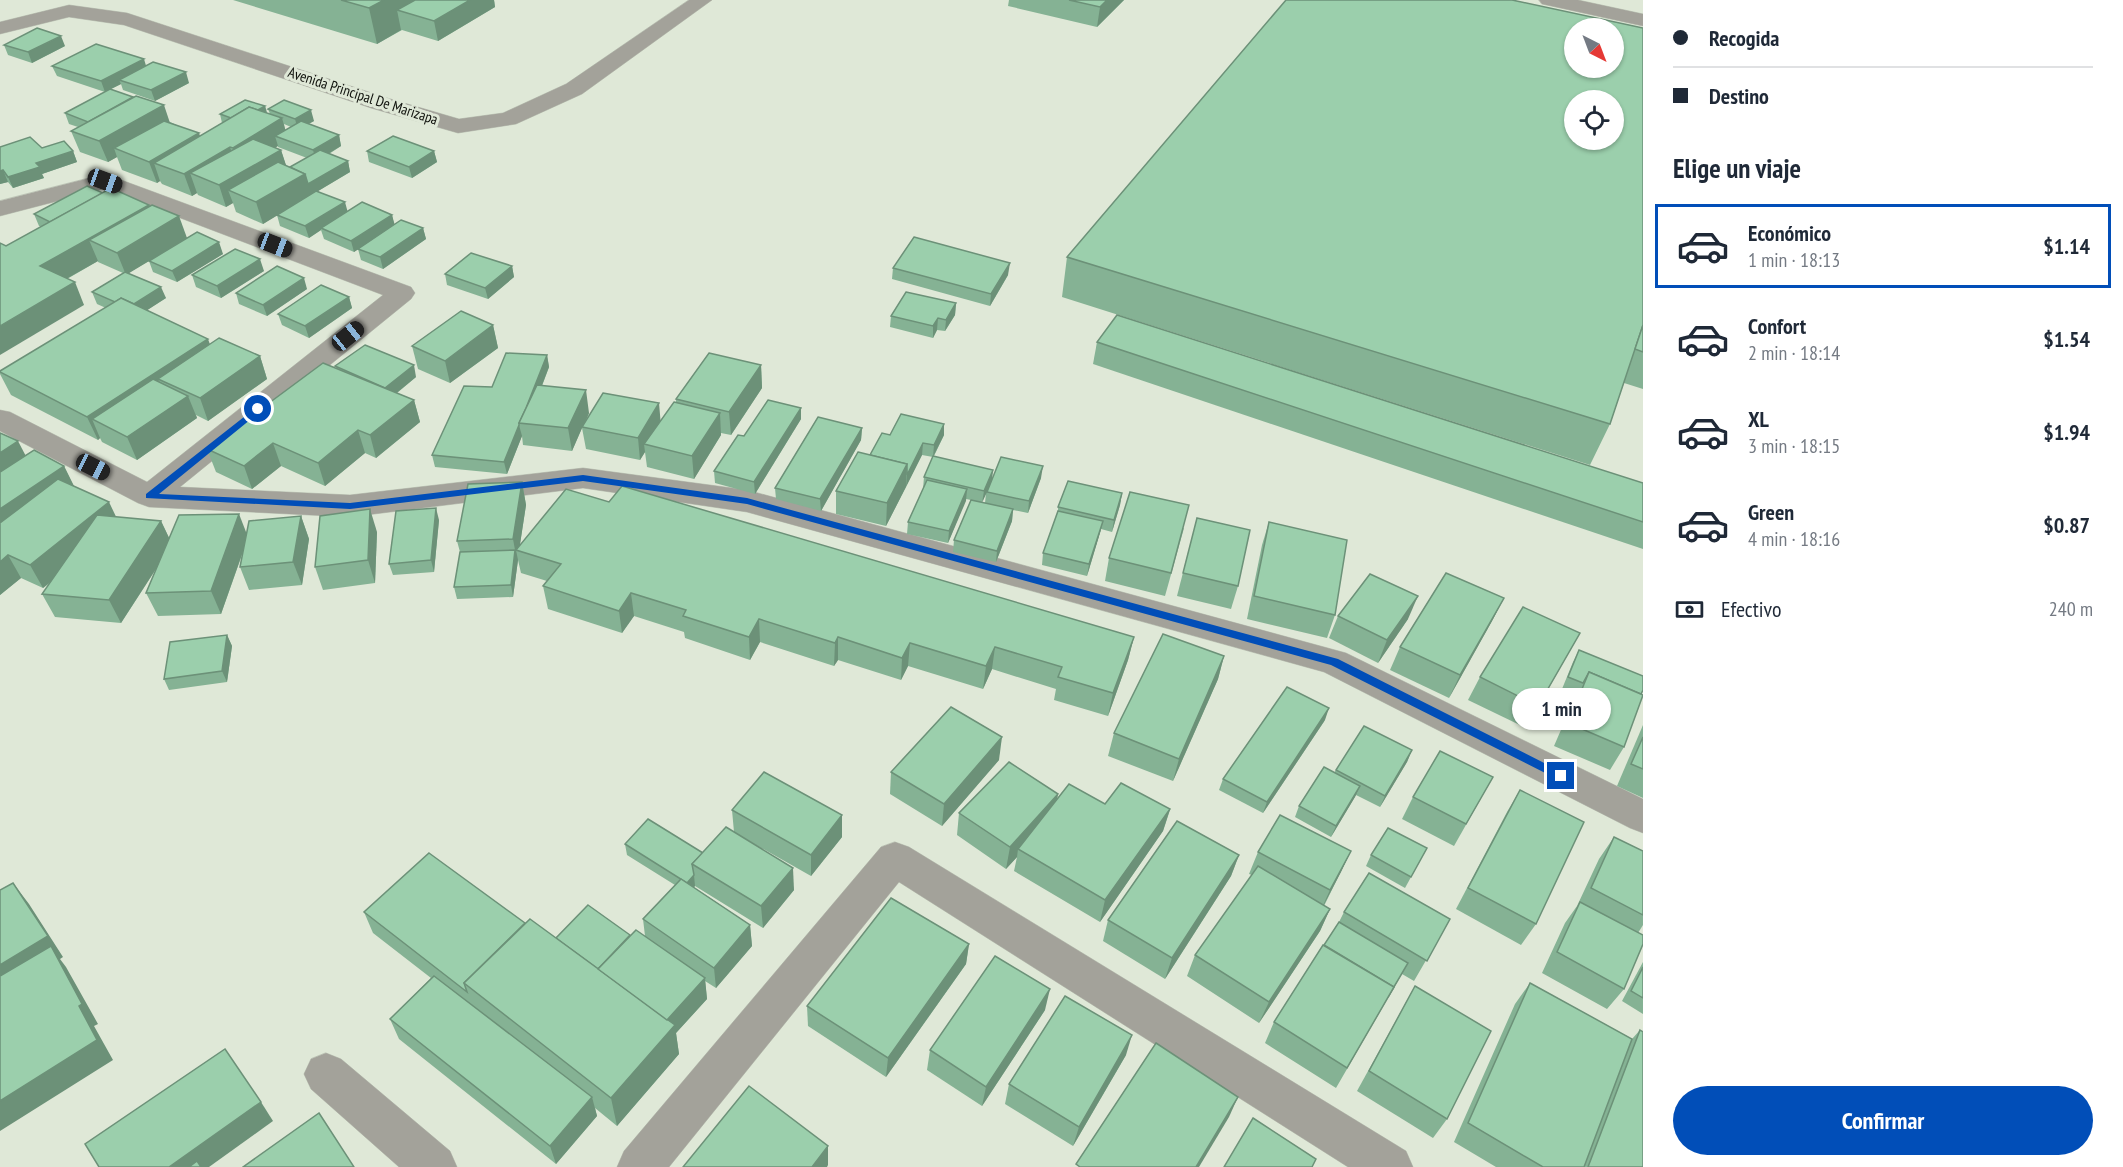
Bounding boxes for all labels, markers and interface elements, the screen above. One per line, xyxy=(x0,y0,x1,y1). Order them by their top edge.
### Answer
north arrow xyxy=(1564,18,1624,78)
map controls xyxy=(1564,18,1624,150)
text: Recogida xyxy=(1709,24,1779,52)
street label: Avenida Principal De Marizapa xyxy=(286,62,440,129)
text: Destino xyxy=(1709,82,1769,110)
button: locate xyxy=(1564,90,1624,150)
text: Elige un viaje xyxy=(1673,151,1801,185)
car xyxy=(85,166,125,196)
icon: car xyxy=(1676,219,1730,273)
text: Económico xyxy=(1748,219,1831,247)
car xyxy=(255,230,295,260)
text: $1.14 xyxy=(2043,232,2090,260)
text: 1 min · 18:13 xyxy=(1748,247,1840,273)
icon: car xyxy=(1676,312,1730,366)
text: Confort xyxy=(1748,312,1806,340)
car xyxy=(328,318,368,354)
text: $1.54 xyxy=(2043,325,2090,353)
text: 2 min · 18:14 xyxy=(1748,340,1840,366)
route start xyxy=(244,395,271,422)
icon: car xyxy=(1676,405,1730,459)
text: XL xyxy=(1748,405,1769,433)
text: $1.94 xyxy=(2043,418,2090,446)
text: 3 min · 18:15 xyxy=(1748,433,1840,459)
car xyxy=(73,451,113,483)
icon: car xyxy=(1676,498,1730,552)
text: Green xyxy=(1748,498,1794,526)
text: $0.87 xyxy=(2043,511,2090,539)
text: 4 min · 18:16 xyxy=(1748,526,1840,552)
icon: cash xyxy=(1673,593,1706,626)
text: Efectivo xyxy=(1721,595,1782,623)
text: 240 m xyxy=(2049,596,2093,622)
callout: 1 min xyxy=(1512,689,1610,731)
text: 1 min xyxy=(1541,696,1582,722)
route end xyxy=(1547,762,1574,789)
button: Confirmar xyxy=(1673,1086,2093,1155)

